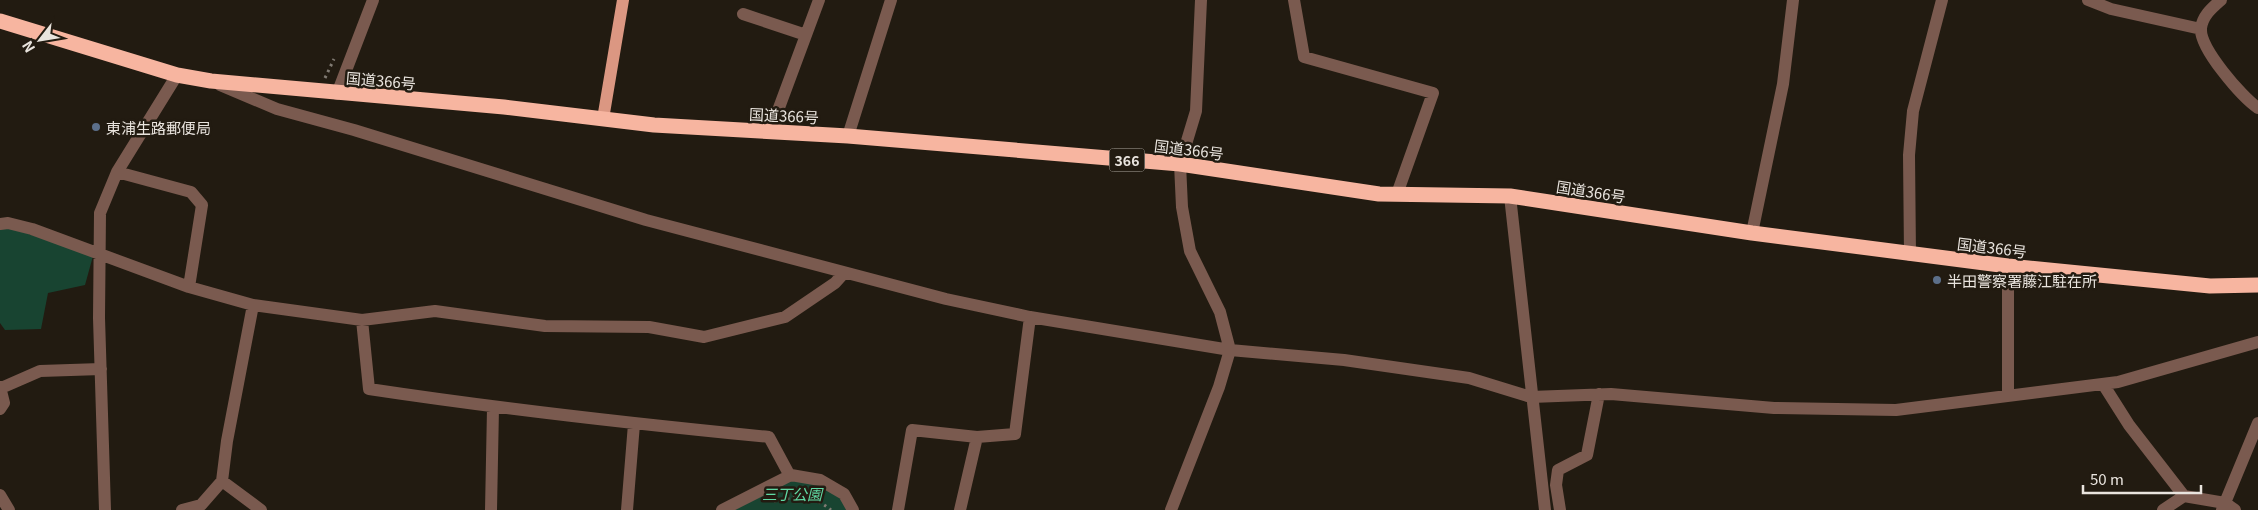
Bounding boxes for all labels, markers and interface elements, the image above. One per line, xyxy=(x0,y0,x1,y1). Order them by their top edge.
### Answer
north arrow xyxy=(15,15,65,65)
text: N xyxy=(17,38,39,57)
street label: 国道366号 xyxy=(345,66,417,94)
street label: 国道366号 xyxy=(749,103,819,127)
place label: 東浦生路郵便局 xyxy=(106,117,211,138)
marker: 東浦生路郵便局 xyxy=(90,121,102,133)
street label: 国道366号 xyxy=(1153,134,1225,164)
road number: 366 xyxy=(1110,148,1144,172)
street label: 国道366号 xyxy=(1555,175,1627,207)
street label: 国道366号 xyxy=(1956,232,2028,262)
place label: 半田警察署藤江駐在所 xyxy=(1947,270,2097,291)
marker: 半田警察署藤江駐在所 xyxy=(1931,274,1943,286)
scale bar xyxy=(2083,462,2200,494)
text: 50 m xyxy=(2090,468,2124,489)
park label: 三丁公園 xyxy=(762,483,824,504)

